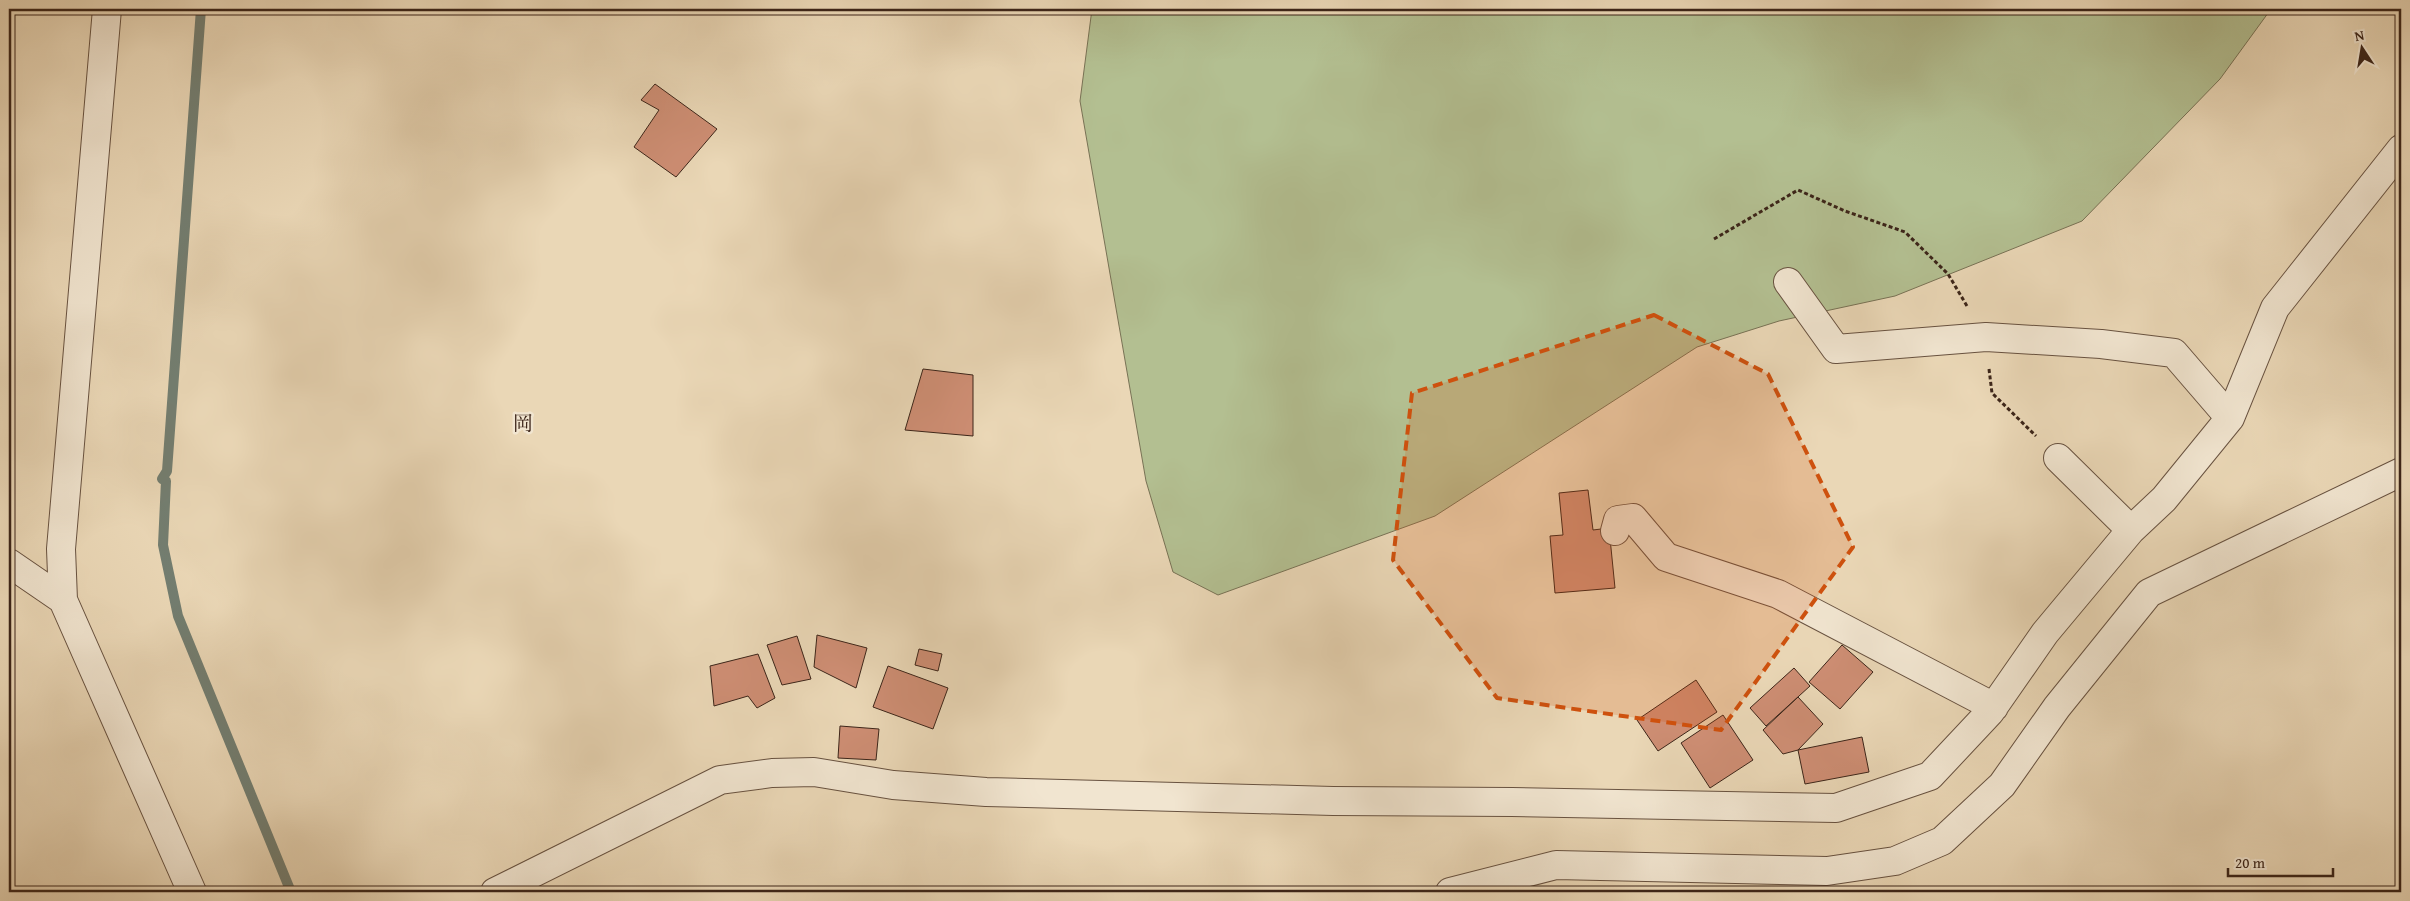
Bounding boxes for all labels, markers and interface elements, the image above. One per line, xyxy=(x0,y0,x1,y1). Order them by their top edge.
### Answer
north arrow xyxy=(2338,22,2388,72)
text: N xyxy=(2353,24,2367,46)
district label: 岡 xyxy=(513,408,533,437)
scale bar xyxy=(2228,846,2332,878)
text: 20 m xyxy=(2235,852,2266,873)

